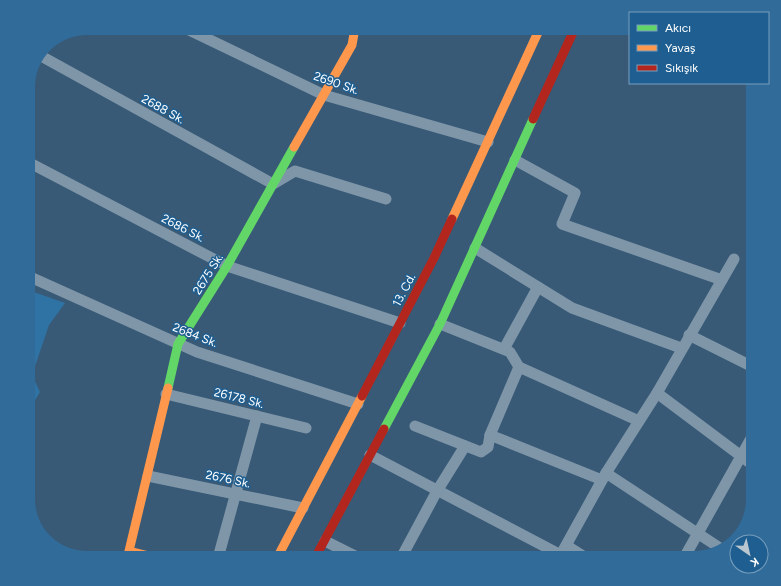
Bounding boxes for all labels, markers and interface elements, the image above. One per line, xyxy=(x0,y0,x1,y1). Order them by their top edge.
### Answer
legend xyxy=(629,12,769,84)
text: Akıcı xyxy=(665,21,691,35)
text: Yavaş xyxy=(665,41,696,55)
text: Sıkışık xyxy=(665,61,698,75)
street label: 2690 Sk. xyxy=(312,69,360,97)
street label: 2688 Sk. xyxy=(139,92,187,126)
street label: 2686 Sk. xyxy=(159,211,207,245)
street label: 2675 Sk. xyxy=(190,251,226,297)
street label: 13. Cd. xyxy=(390,271,418,309)
street label: 2684 Sk. xyxy=(171,320,219,350)
street label: 26178 Sk. xyxy=(213,385,265,411)
street label: 2676 Sk. xyxy=(204,467,252,491)
north arrow xyxy=(729,534,769,574)
text: K xyxy=(747,554,761,570)

